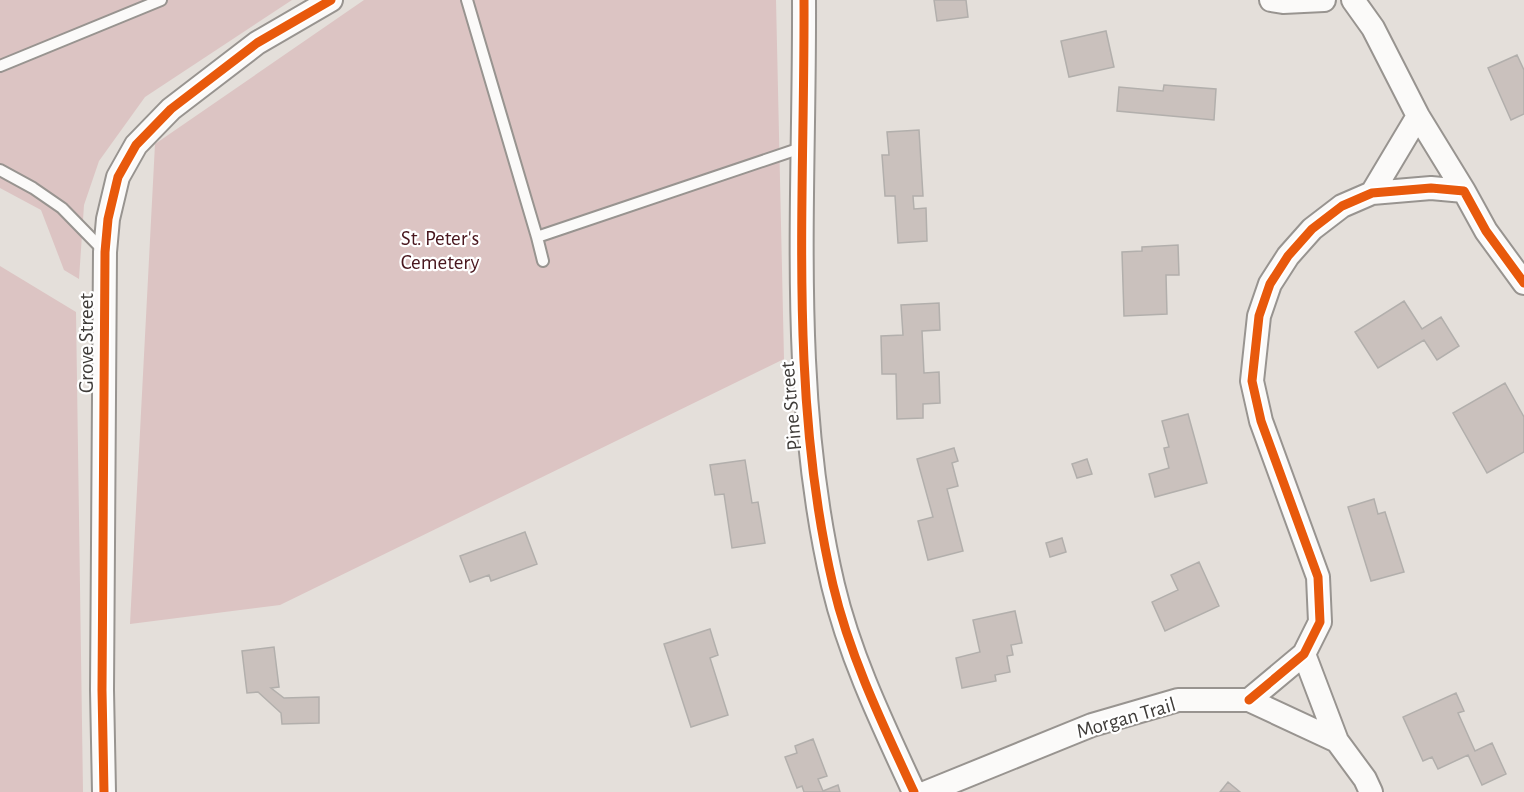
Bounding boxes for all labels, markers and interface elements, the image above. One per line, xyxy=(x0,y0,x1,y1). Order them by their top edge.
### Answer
park label: St. Peter's Cemetery xyxy=(401,228,479,273)
street label: Grove Street xyxy=(76,293,97,393)
street label: Pine Street xyxy=(777,360,805,451)
street label: Morgan Trail xyxy=(1074,694,1178,742)

